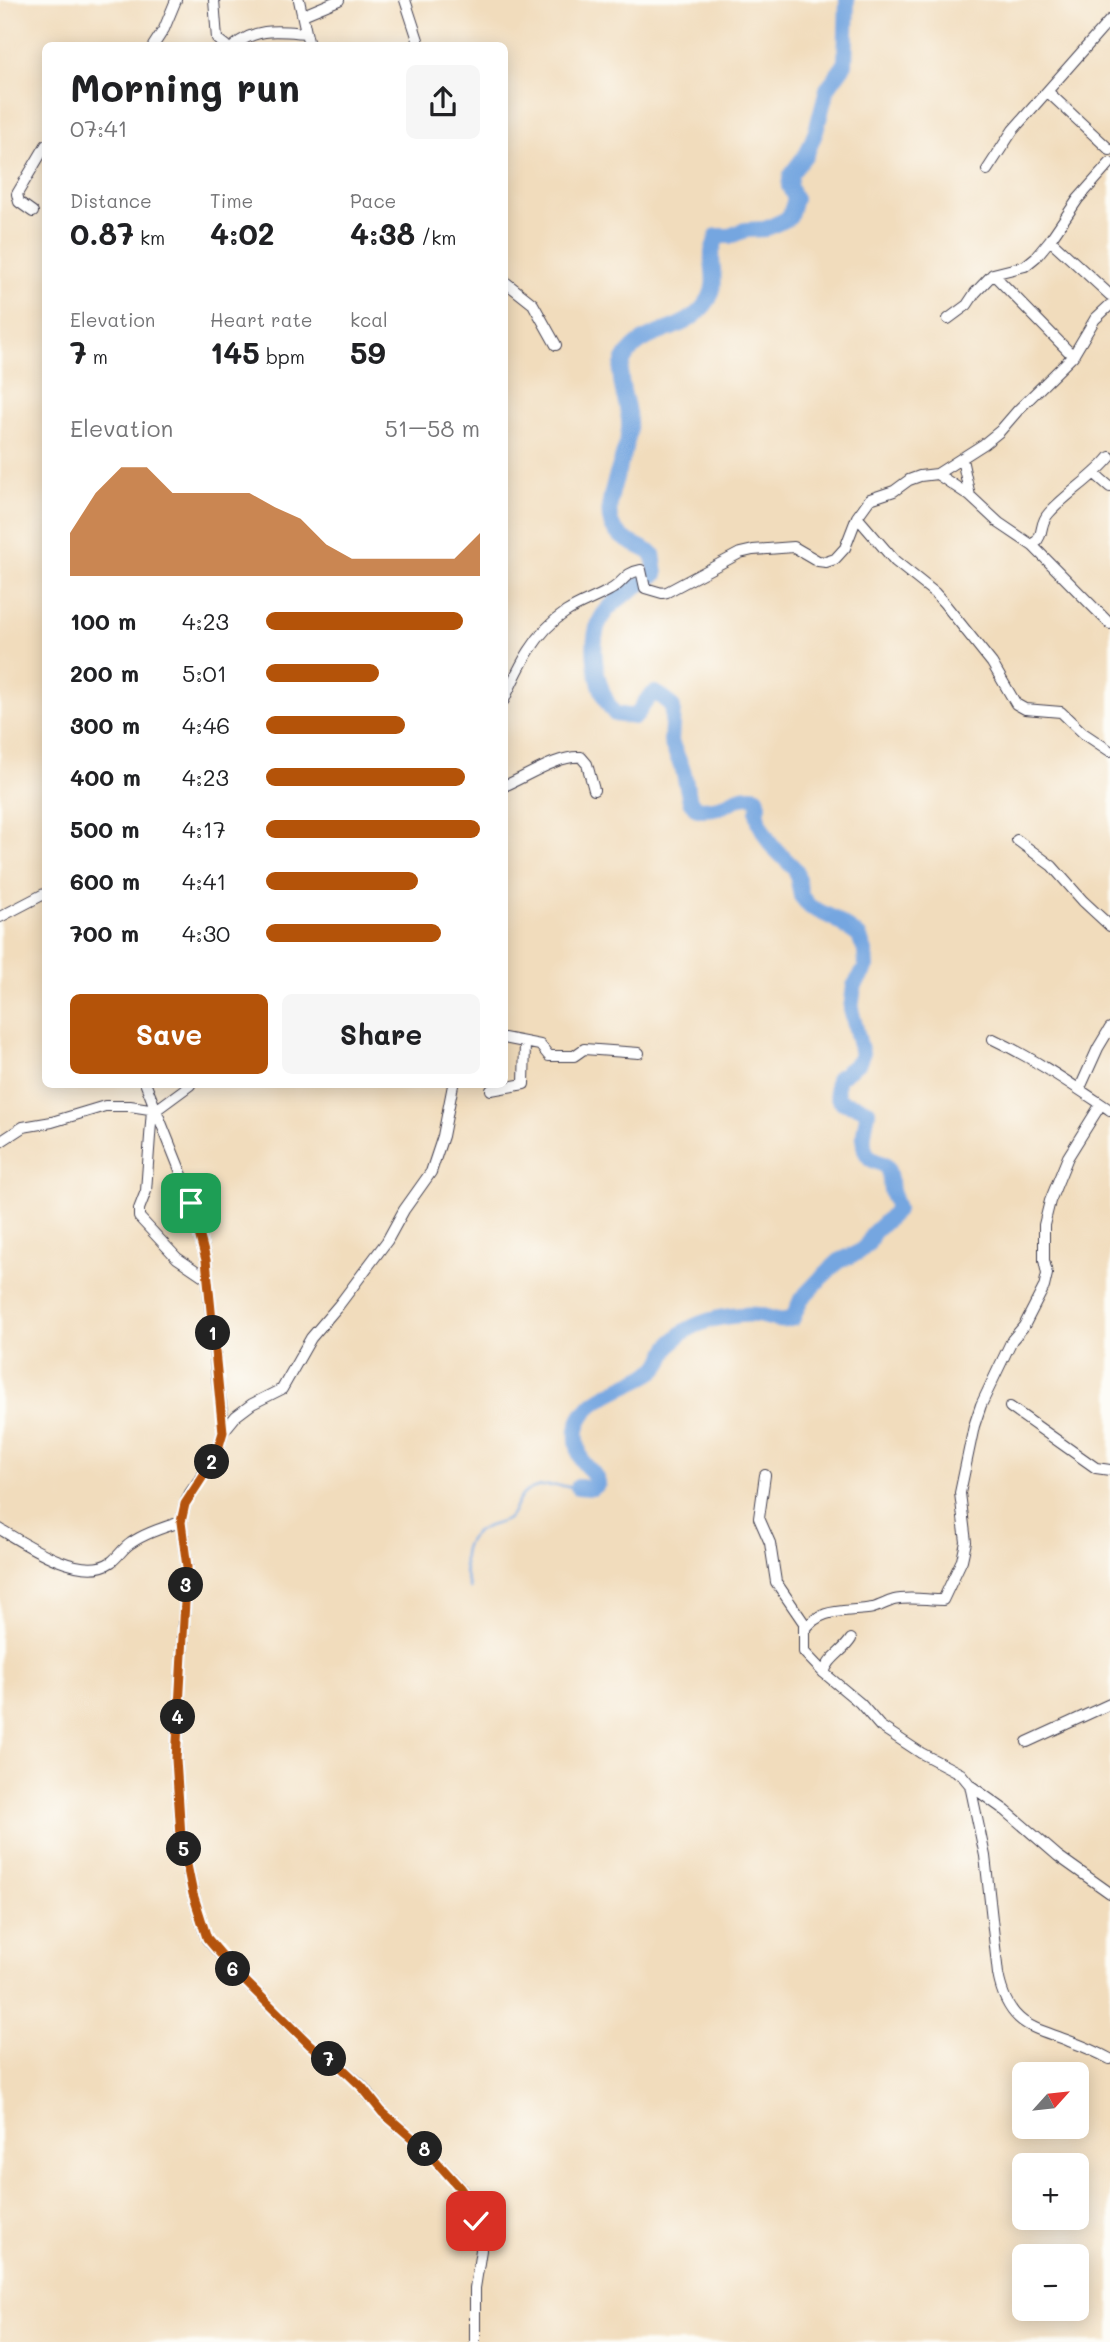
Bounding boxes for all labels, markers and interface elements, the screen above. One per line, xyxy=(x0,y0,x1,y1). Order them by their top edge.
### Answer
text: Morning run xyxy=(70,62,300,112)
button: share xyxy=(406,65,480,139)
text: 07:41 xyxy=(70,113,128,143)
text: Distance xyxy=(70,188,152,213)
text: Time xyxy=(210,188,253,213)
text: Pace xyxy=(350,188,396,213)
text: 0.87 xyxy=(70,213,134,253)
text: 4:02 xyxy=(210,213,275,253)
text: 4:38 xyxy=(350,213,415,253)
text: km xyxy=(134,225,165,250)
text: /km xyxy=(415,225,456,250)
text: Elevation xyxy=(70,307,155,332)
text: Heart rate xyxy=(210,307,313,332)
text: kcal xyxy=(350,307,388,332)
text: 7 xyxy=(70,332,87,372)
text: 145 xyxy=(210,332,260,372)
text: 59 xyxy=(350,332,386,372)
text: m xyxy=(87,344,108,369)
text: bpm xyxy=(260,344,305,369)
text: Elevation xyxy=(70,413,173,443)
text: 51–58 m xyxy=(384,413,480,443)
text: 100 m xyxy=(70,606,136,636)
text: 4:23 xyxy=(182,606,229,636)
text: 200 m xyxy=(70,658,139,688)
text: 5:01 xyxy=(182,658,227,688)
text: 300 m xyxy=(70,710,140,740)
text: 4:46 xyxy=(182,710,230,740)
text: 400 m xyxy=(70,762,141,792)
text: 4:23 xyxy=(182,762,229,792)
text: 500 m xyxy=(70,814,140,844)
text: 4:17 xyxy=(182,814,226,844)
text: 600 m xyxy=(70,866,140,896)
text: 4:41 xyxy=(182,866,226,896)
text: 700 m xyxy=(70,918,139,948)
text: 4:30 xyxy=(182,918,230,948)
button: Save xyxy=(70,994,268,1074)
button: Share xyxy=(282,994,480,1074)
pin xyxy=(161,1173,221,1233)
icon: arrive xyxy=(172,1184,210,1222)
pin: 1 xyxy=(196,1316,230,1350)
text: 1 xyxy=(208,1320,217,1345)
pin: 2 xyxy=(194,1444,230,1480)
text: 2 xyxy=(206,1449,217,1474)
pin: 3 xyxy=(168,1568,204,1602)
text: 3 xyxy=(180,1572,191,1597)
pin: 4 xyxy=(160,1700,196,1734)
text: 4 xyxy=(171,1704,184,1729)
pin: 5 xyxy=(166,1832,202,1867)
text: 5 xyxy=(178,1836,189,1861)
pin: 6 xyxy=(216,1952,250,1986)
text: 6 xyxy=(227,1956,238,1981)
pin: 7 xyxy=(312,2042,346,2076)
text: 7 xyxy=(323,2046,334,2071)
north arrow xyxy=(1012,2062,1088,2138)
map controls xyxy=(1012,2062,1089,2321)
pin: 8 xyxy=(408,2132,442,2166)
text: 8 xyxy=(419,2136,430,2161)
button: + xyxy=(1012,2153,1089,2230)
pin xyxy=(446,2191,506,2251)
icon: check xyxy=(457,2202,495,2240)
button: − xyxy=(1012,2244,1089,2321)

